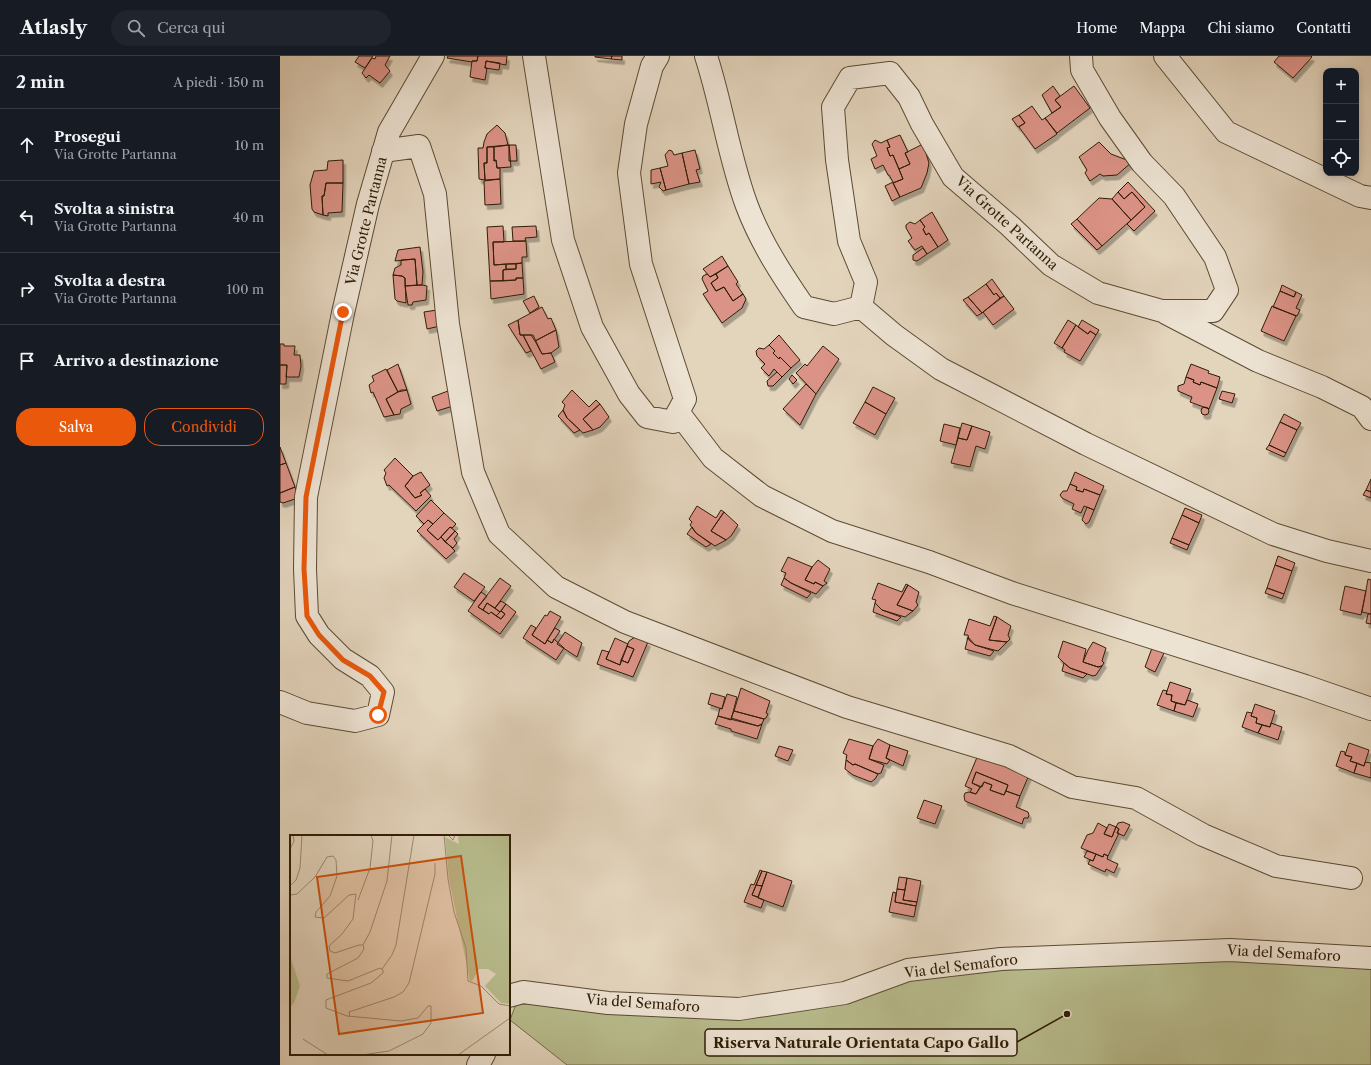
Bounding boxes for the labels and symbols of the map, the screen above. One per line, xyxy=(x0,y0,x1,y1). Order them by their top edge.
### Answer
street label: Via Grotte Partanna xyxy=(341,154,391,288)
street label: Via Grotte Partanna xyxy=(951,172,1062,274)
route end xyxy=(334,303,352,321)
route start xyxy=(369,706,387,724)
inset map xyxy=(290,835,510,1055)
street label: Via del Semaforo xyxy=(1226,941,1341,965)
street label: Via del Semaforo xyxy=(902,950,1019,982)
street label: Via del Semaforo xyxy=(585,990,700,1016)
callout: Riserva Naturale Orientata Capo Gallo xyxy=(705,1029,1017,1056)
text: Riserva Naturale Orientata Capo Gallo xyxy=(713,1033,1009,1052)

